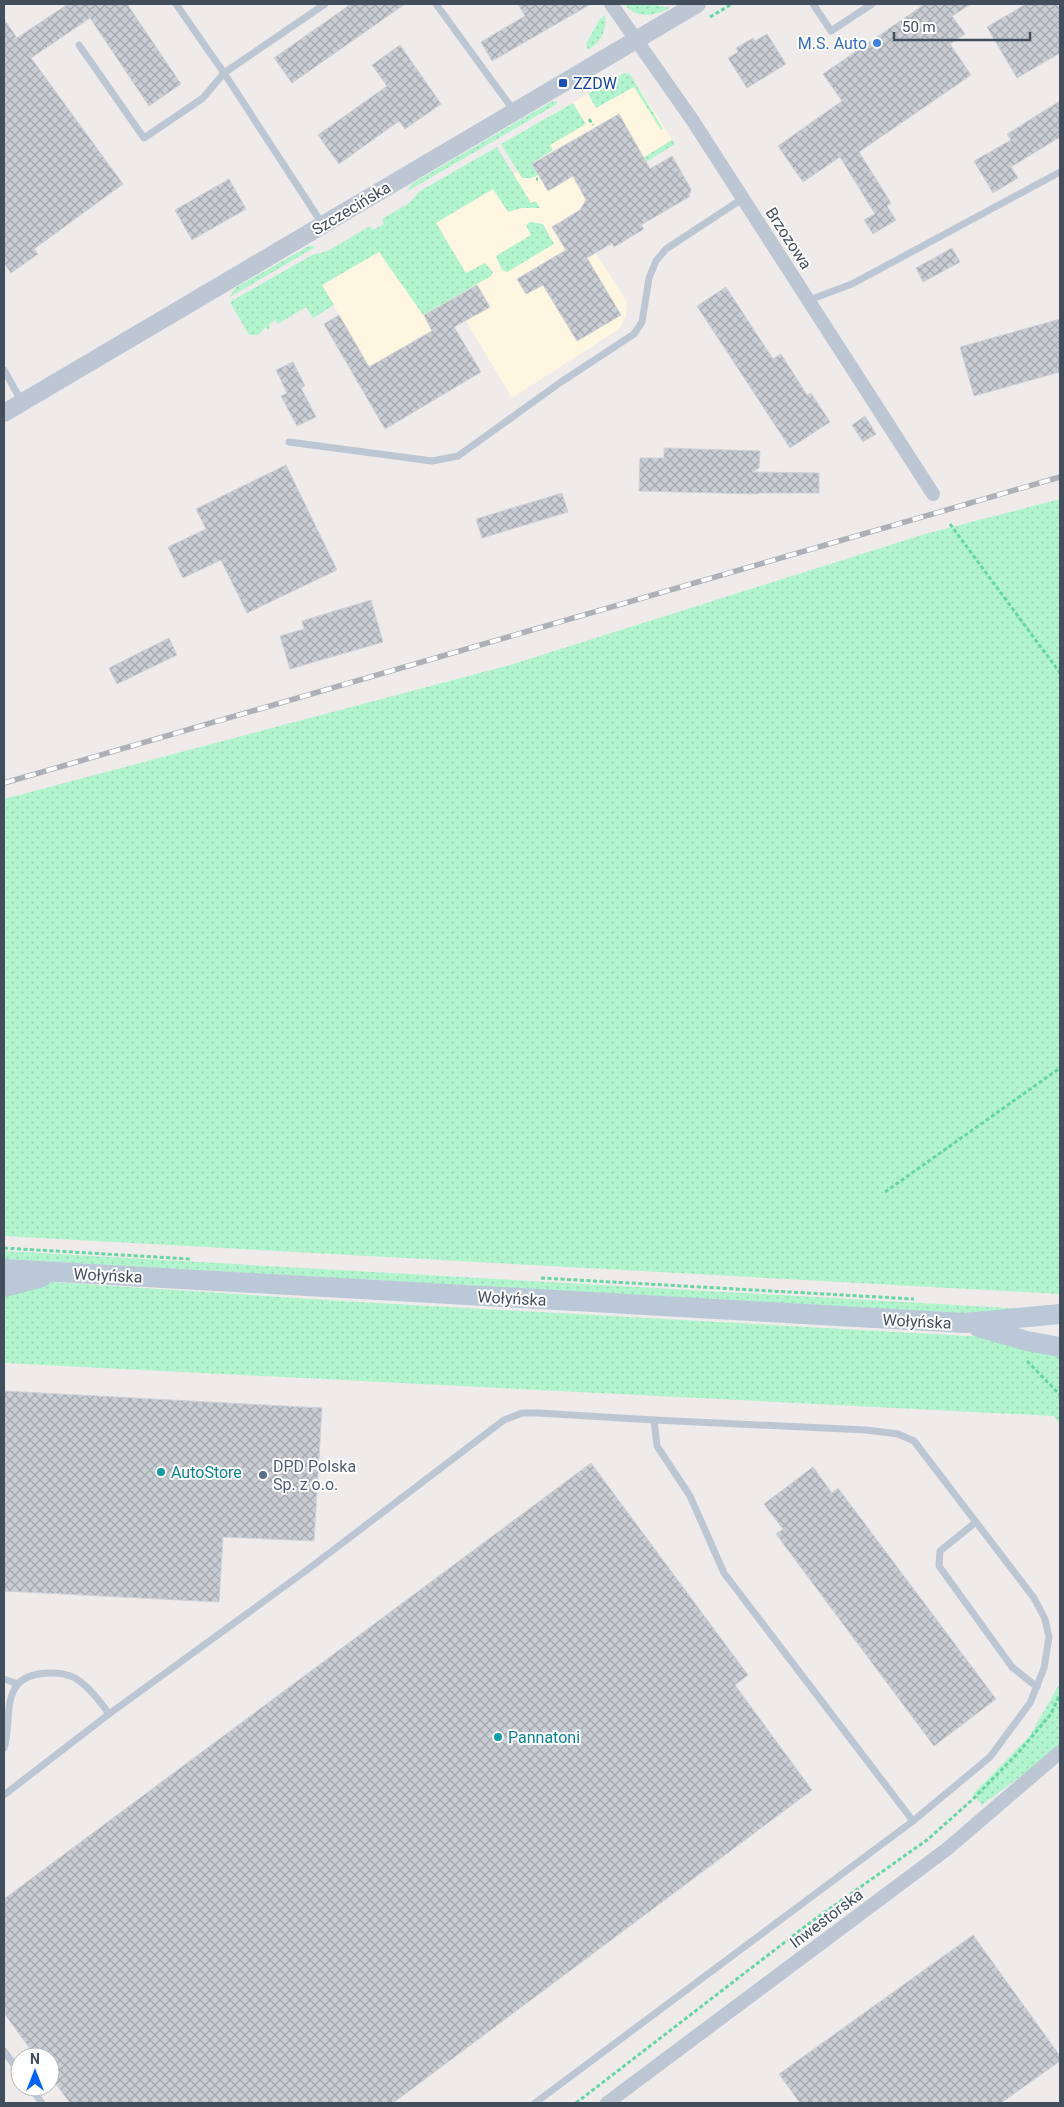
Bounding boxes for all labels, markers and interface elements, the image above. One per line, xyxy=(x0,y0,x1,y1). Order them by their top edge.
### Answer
scale bar xyxy=(894,10,1030,42)
text: 50 m xyxy=(902,18,936,36)
place label: M.S. Auto xyxy=(798,34,867,53)
marker: M.S. Auto xyxy=(871,37,883,49)
place label: ZZDW xyxy=(573,74,617,93)
marker: ZZDW xyxy=(557,77,569,89)
street label: Szczecińska xyxy=(309,178,394,239)
street label: Brzozowa xyxy=(762,204,816,273)
street label: Wołyńska xyxy=(73,1264,143,1287)
street label: Wołyńska xyxy=(477,1287,547,1310)
street label: Wołyńska xyxy=(882,1310,952,1333)
place label: DPD Polska Sp. z o.o. xyxy=(273,1457,356,1494)
place label: AutoStore xyxy=(171,1463,242,1482)
marker: AutoStore xyxy=(155,1466,167,1478)
marker: DPD Polska Sp. z o.o. xyxy=(257,1469,269,1481)
place label: Pannatoni xyxy=(508,1728,580,1747)
marker: Pannatoni xyxy=(492,1731,504,1743)
street label: Inwestorska xyxy=(786,1885,867,1952)
north arrow xyxy=(10,2047,60,2097)
text: N xyxy=(30,2051,40,2067)

